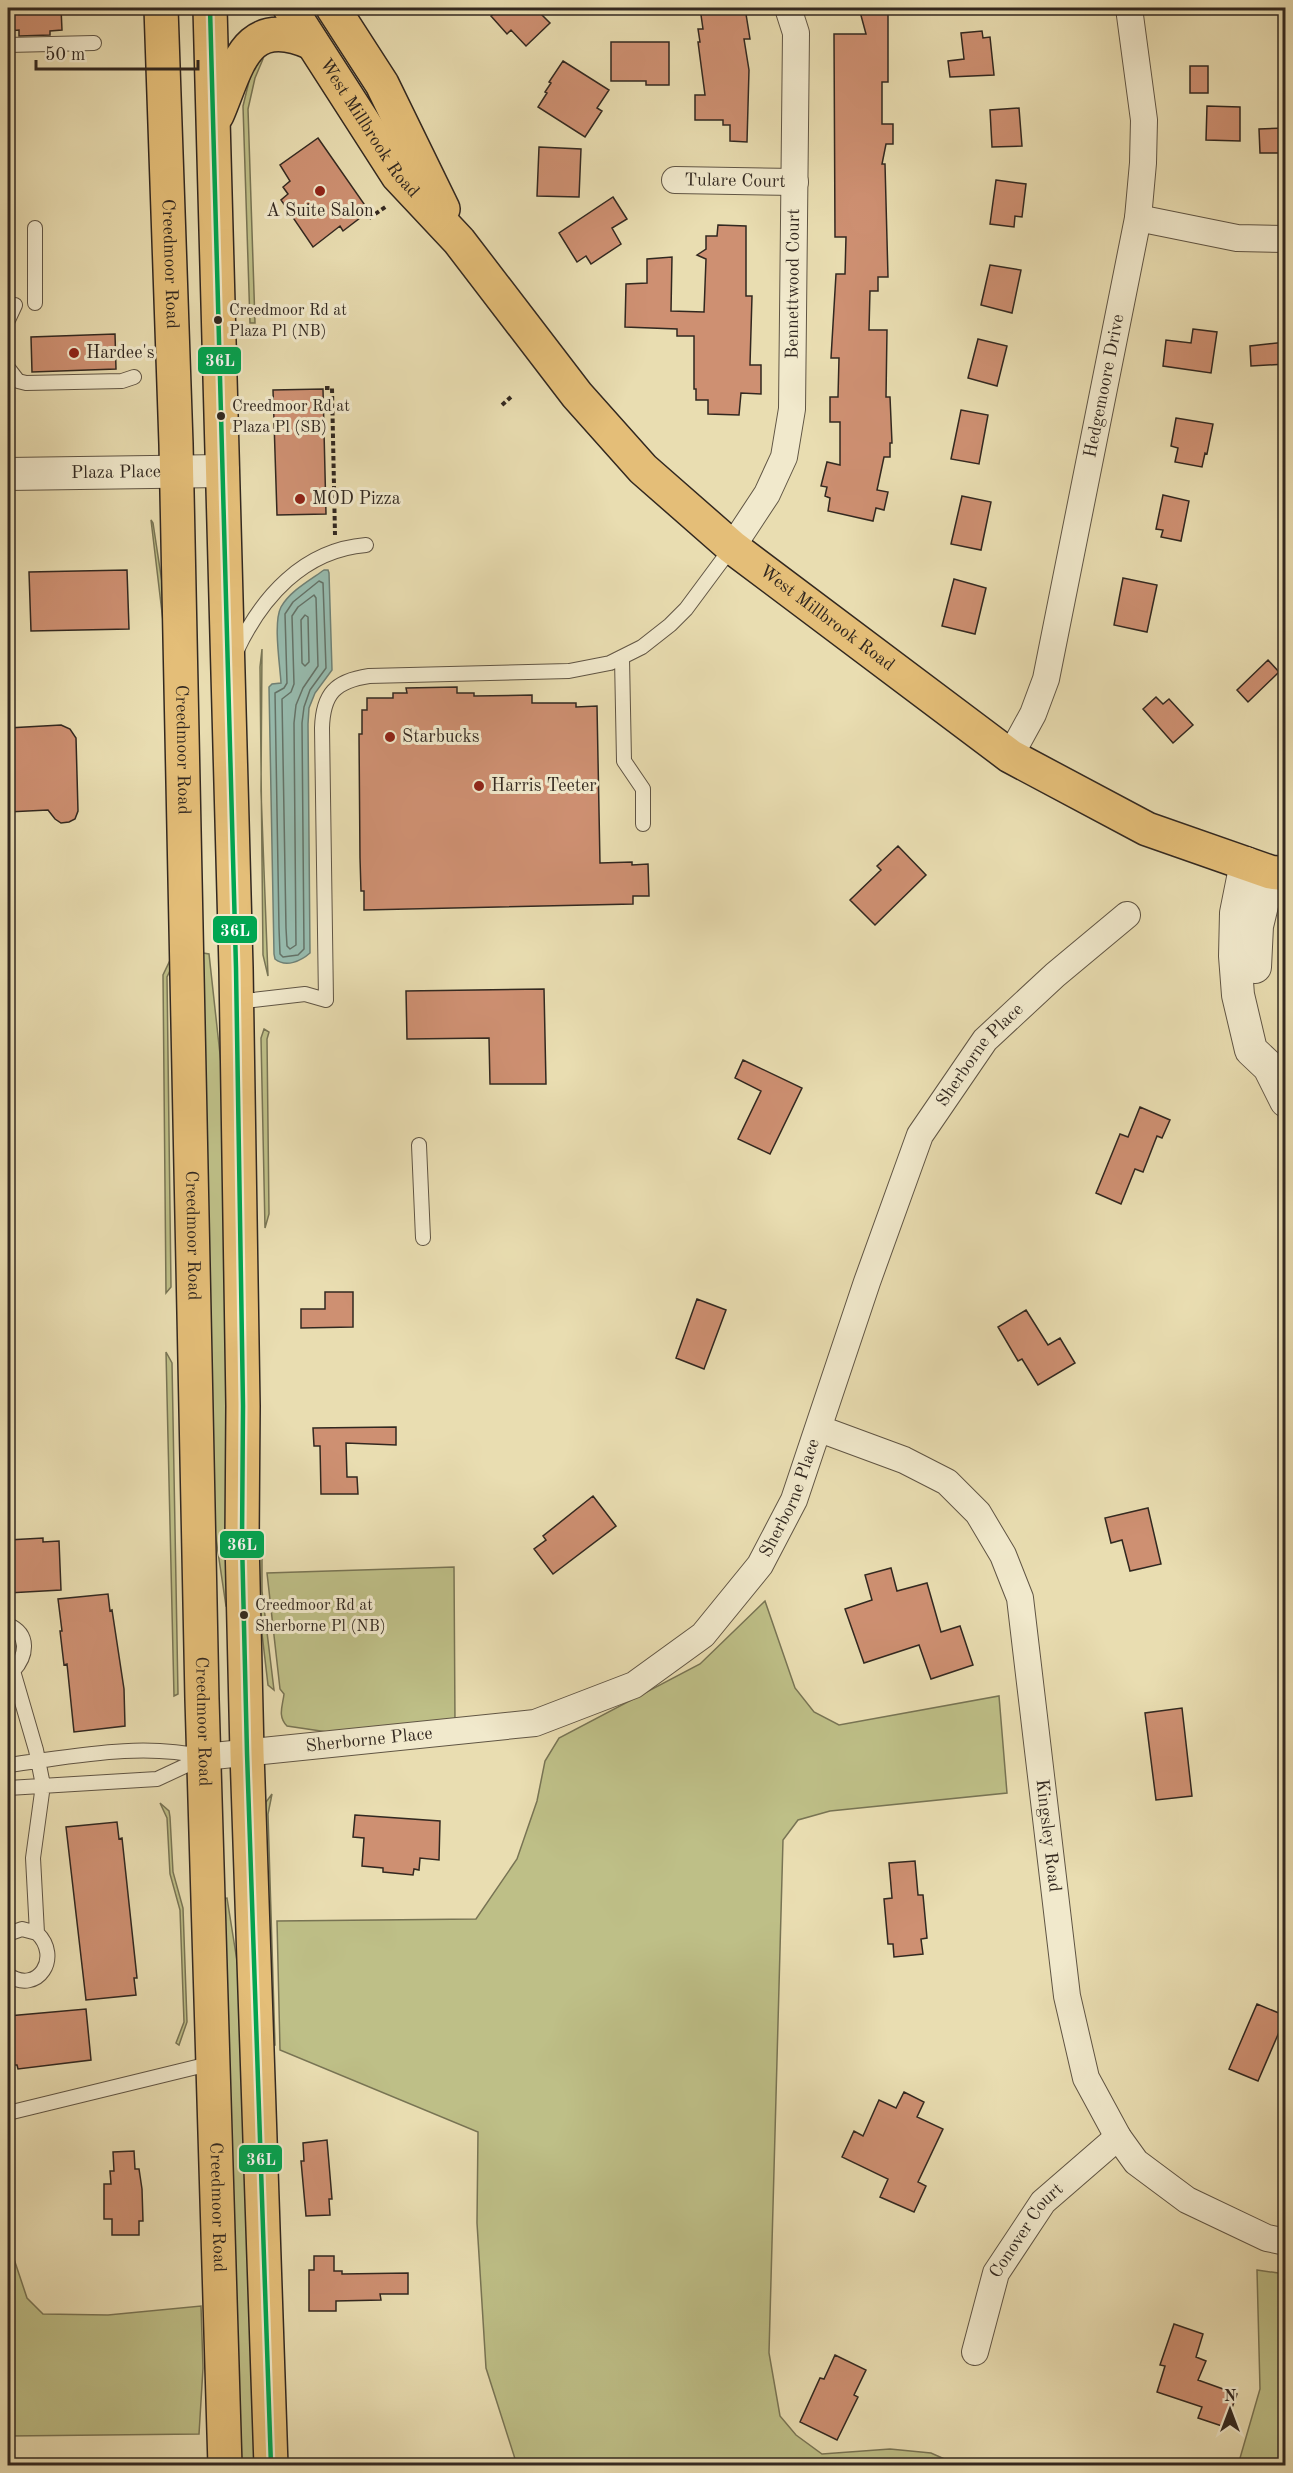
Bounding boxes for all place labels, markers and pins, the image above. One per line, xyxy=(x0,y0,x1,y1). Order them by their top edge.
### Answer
marker: A Suite Salon xyxy=(313,184,327,198)
place label: A Suite Salon xyxy=(266,202,374,220)
place label: Creedmoor Rd at Plaza Pl (NB) xyxy=(229,303,347,340)
marker: Creedmoor Rd at Plaza Pl (NB) xyxy=(212,314,224,326)
place label: Hardee's xyxy=(86,344,155,362)
marker: Hardee's xyxy=(67,346,81,360)
place label: Creedmoor Rd at Plaza Pl (SB) xyxy=(232,399,350,436)
marker: Creedmoor Rd at Plaza Pl (SB) xyxy=(215,410,227,422)
place label: MOD Pizza xyxy=(312,490,401,508)
marker: MOD Pizza xyxy=(293,492,307,506)
place label: Starbucks xyxy=(402,728,480,746)
marker: Starbucks xyxy=(383,730,397,744)
place label: Harris Teeter xyxy=(491,777,597,795)
marker: Harris Teeter xyxy=(472,779,486,793)
place label: Creedmoor Rd at Sherborne Pl (NB) xyxy=(255,1598,386,1635)
marker: Creedmoor Rd at Sherborne Pl (NB) xyxy=(238,1609,250,1621)

